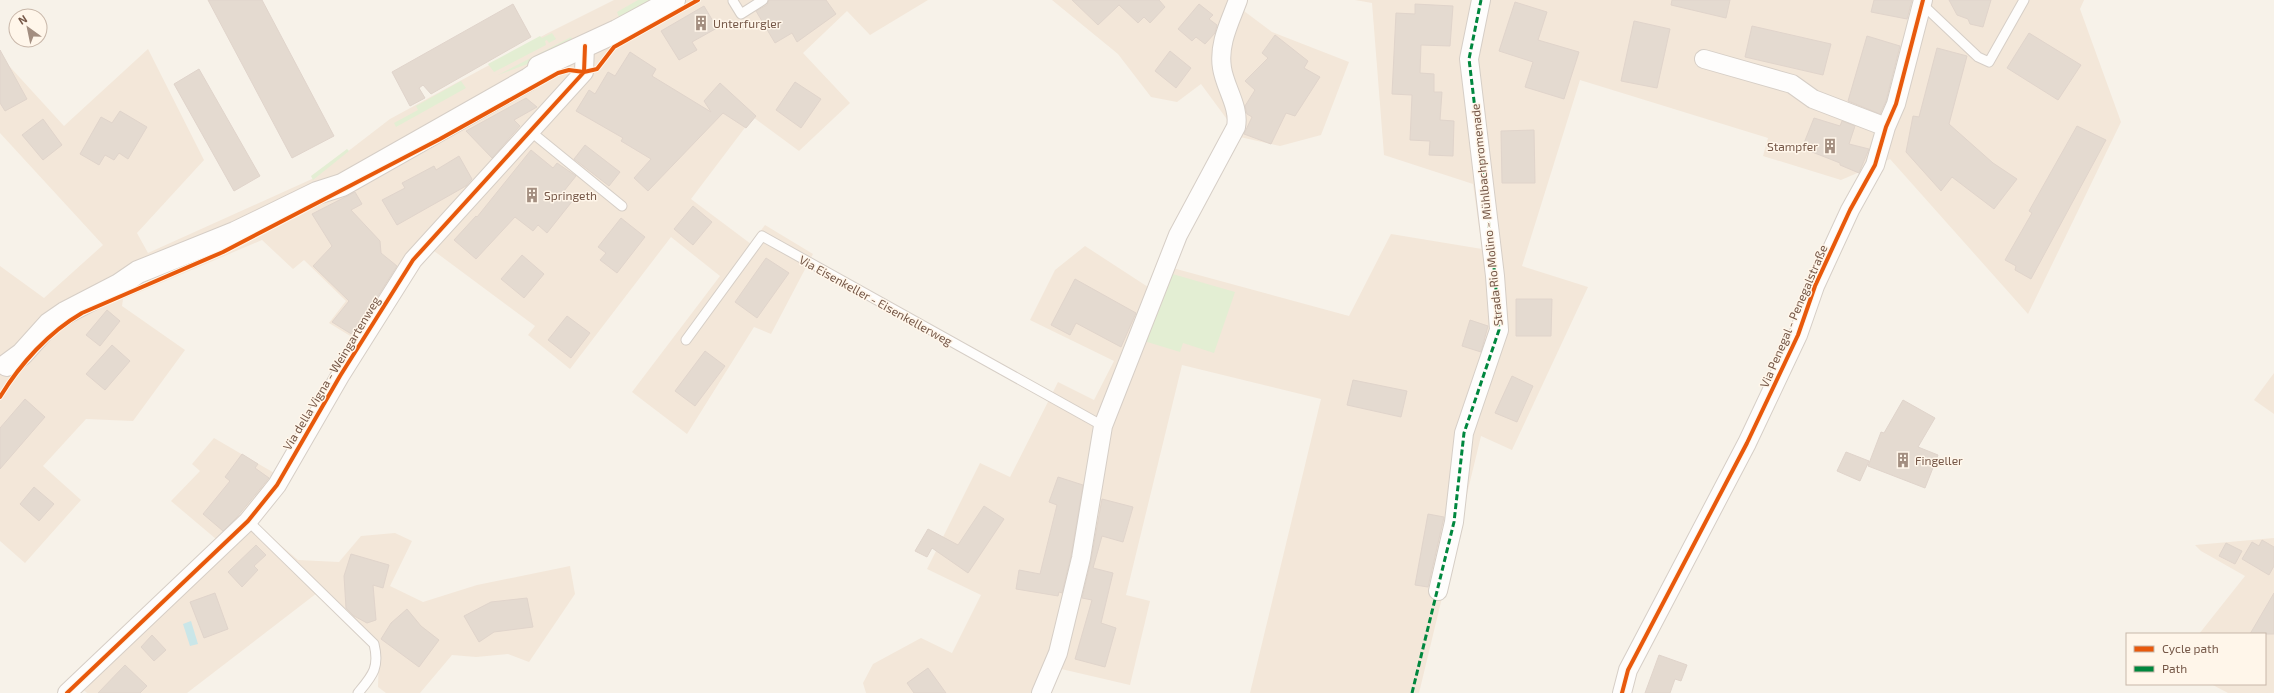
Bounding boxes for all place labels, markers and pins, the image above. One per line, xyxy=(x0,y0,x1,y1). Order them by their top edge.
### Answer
building icon: Unterfurgler xyxy=(692,14,710,32)
place label: Unterfurgler xyxy=(713,16,782,30)
building icon: Stampfer xyxy=(1821,137,1839,155)
place label: Stampfer xyxy=(1767,139,1818,153)
building icon: Springeth xyxy=(523,186,541,204)
place label: Springeth xyxy=(544,188,597,202)
building icon: Fingeller xyxy=(1894,451,1912,469)
place label: Fingeller xyxy=(1915,453,1963,467)

